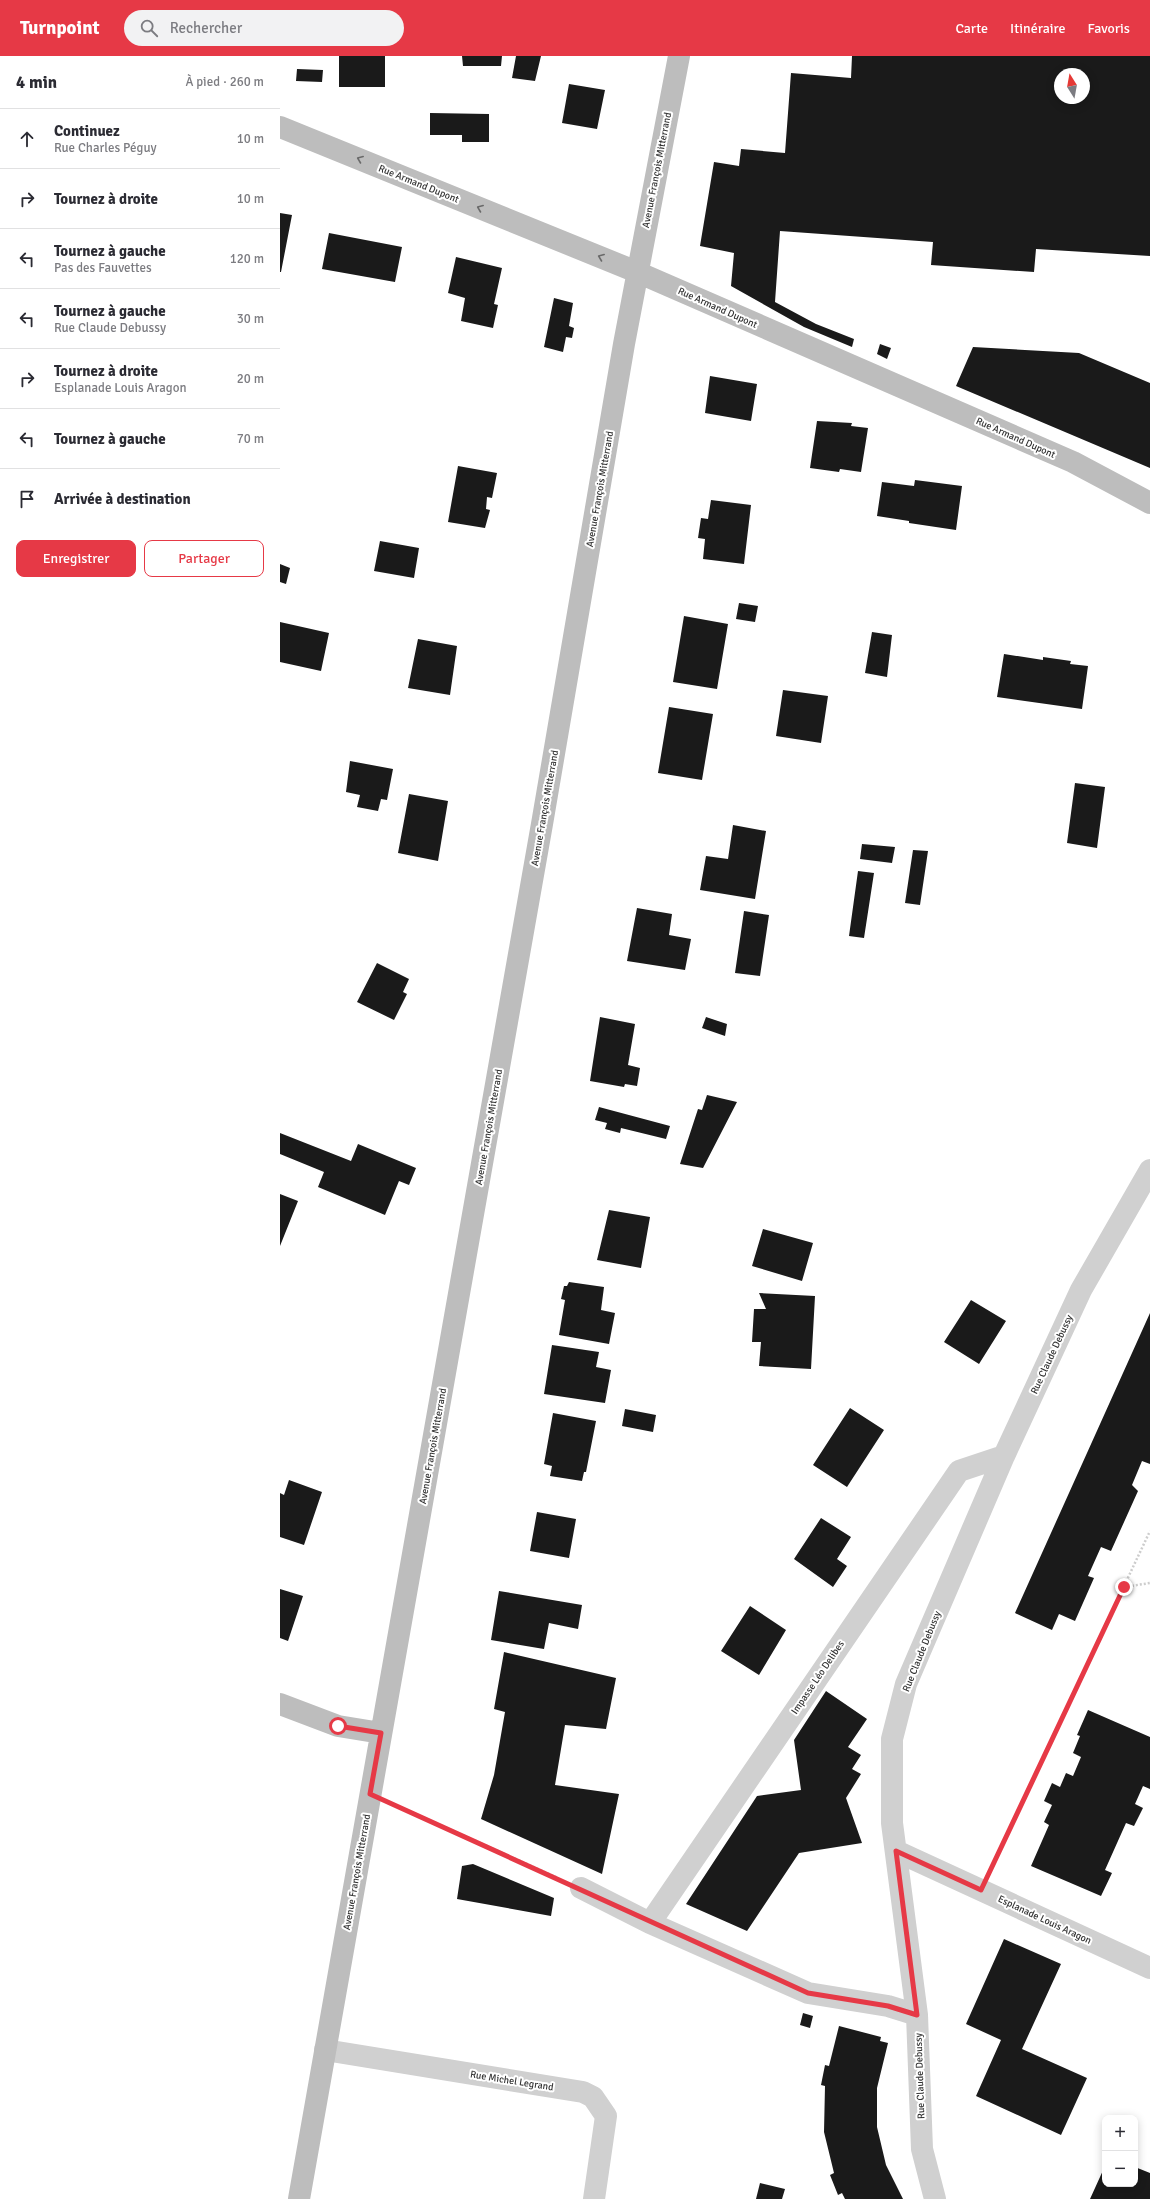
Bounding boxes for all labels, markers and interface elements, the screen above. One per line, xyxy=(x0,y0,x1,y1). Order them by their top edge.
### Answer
search box xyxy=(124,10,404,46)
text: Turnpoint xyxy=(20,16,100,40)
icon: search xyxy=(138,17,160,39)
text: Rechercher xyxy=(170,19,242,37)
text: Carte xyxy=(955,20,988,37)
text: Itinéraire xyxy=(1010,20,1066,37)
text: Favoris xyxy=(1088,20,1130,37)
north arrow xyxy=(1054,68,1090,104)
text: 4 min xyxy=(16,72,57,93)
text: À pied · 260 m xyxy=(185,74,264,90)
street label: Avenue François Mitterrand xyxy=(640,111,674,229)
text: Continuez xyxy=(54,122,120,140)
icon: ahead xyxy=(16,128,38,150)
text: 10 m xyxy=(237,131,264,147)
text: Rue Charles Péguy xyxy=(54,140,157,156)
one-way arrow xyxy=(356,156,363,164)
street label: Rue Armand Dupont xyxy=(377,162,461,206)
icon: right xyxy=(16,188,38,210)
text: Tournez à droite xyxy=(54,190,158,208)
text: 10 m xyxy=(237,191,264,207)
one-way arrow xyxy=(477,205,484,213)
text: Tournez à gauche xyxy=(54,242,166,260)
icon: left xyxy=(16,248,38,270)
text: 120 m xyxy=(230,251,264,267)
one-way arrow xyxy=(597,254,604,262)
text: Pas des Fauvettes xyxy=(54,260,152,276)
street label: Rue Armand Dupont xyxy=(676,285,760,331)
text: Tournez à gauche xyxy=(54,302,166,320)
icon: left xyxy=(16,308,38,330)
text: 30 m xyxy=(237,311,264,327)
text: Rue Claude Debussy xyxy=(54,320,166,336)
text: Tournez à droite xyxy=(54,362,158,380)
icon: right xyxy=(16,368,38,390)
text: 20 m xyxy=(237,371,264,387)
text: Esplanade Louis Aragon xyxy=(54,380,187,396)
street label: Rue Armand Dupont xyxy=(974,415,1058,461)
icon: left xyxy=(16,428,38,450)
text: Tournez à gauche xyxy=(54,430,166,448)
street label: Avenue François Mitterrand xyxy=(584,430,616,548)
text: 70 m xyxy=(237,431,264,447)
icon: arrive xyxy=(16,488,38,510)
text: Arrivée à destination xyxy=(54,490,191,508)
button: Enregistrer xyxy=(16,540,136,577)
button: Partager xyxy=(144,540,264,577)
street label: Avenue François Mitterrand xyxy=(529,749,561,867)
street label: Avenue François Mitterrand xyxy=(473,1068,505,1186)
street label: Rue Claude Debussy xyxy=(1028,1313,1076,1396)
street label: Avenue François Mitterrand xyxy=(417,1387,449,1505)
route end xyxy=(1115,1578,1133,1596)
street label: Rue Claude Debussy xyxy=(900,1609,944,1694)
street label: Impasse Léo Delibes xyxy=(789,1638,847,1717)
route start xyxy=(329,1717,347,1735)
street label: Avenue François Mitterrand xyxy=(341,1813,373,1931)
street label: Esplanade Louis Aragon xyxy=(996,1893,1093,1947)
street label: Rue Claude Debussy xyxy=(912,2032,927,2119)
street label: Rue Michel Legrand xyxy=(469,2068,554,2094)
map controls xyxy=(1102,2115,1138,2187)
button: + xyxy=(1102,2115,1138,2151)
button: − xyxy=(1102,2151,1138,2187)

